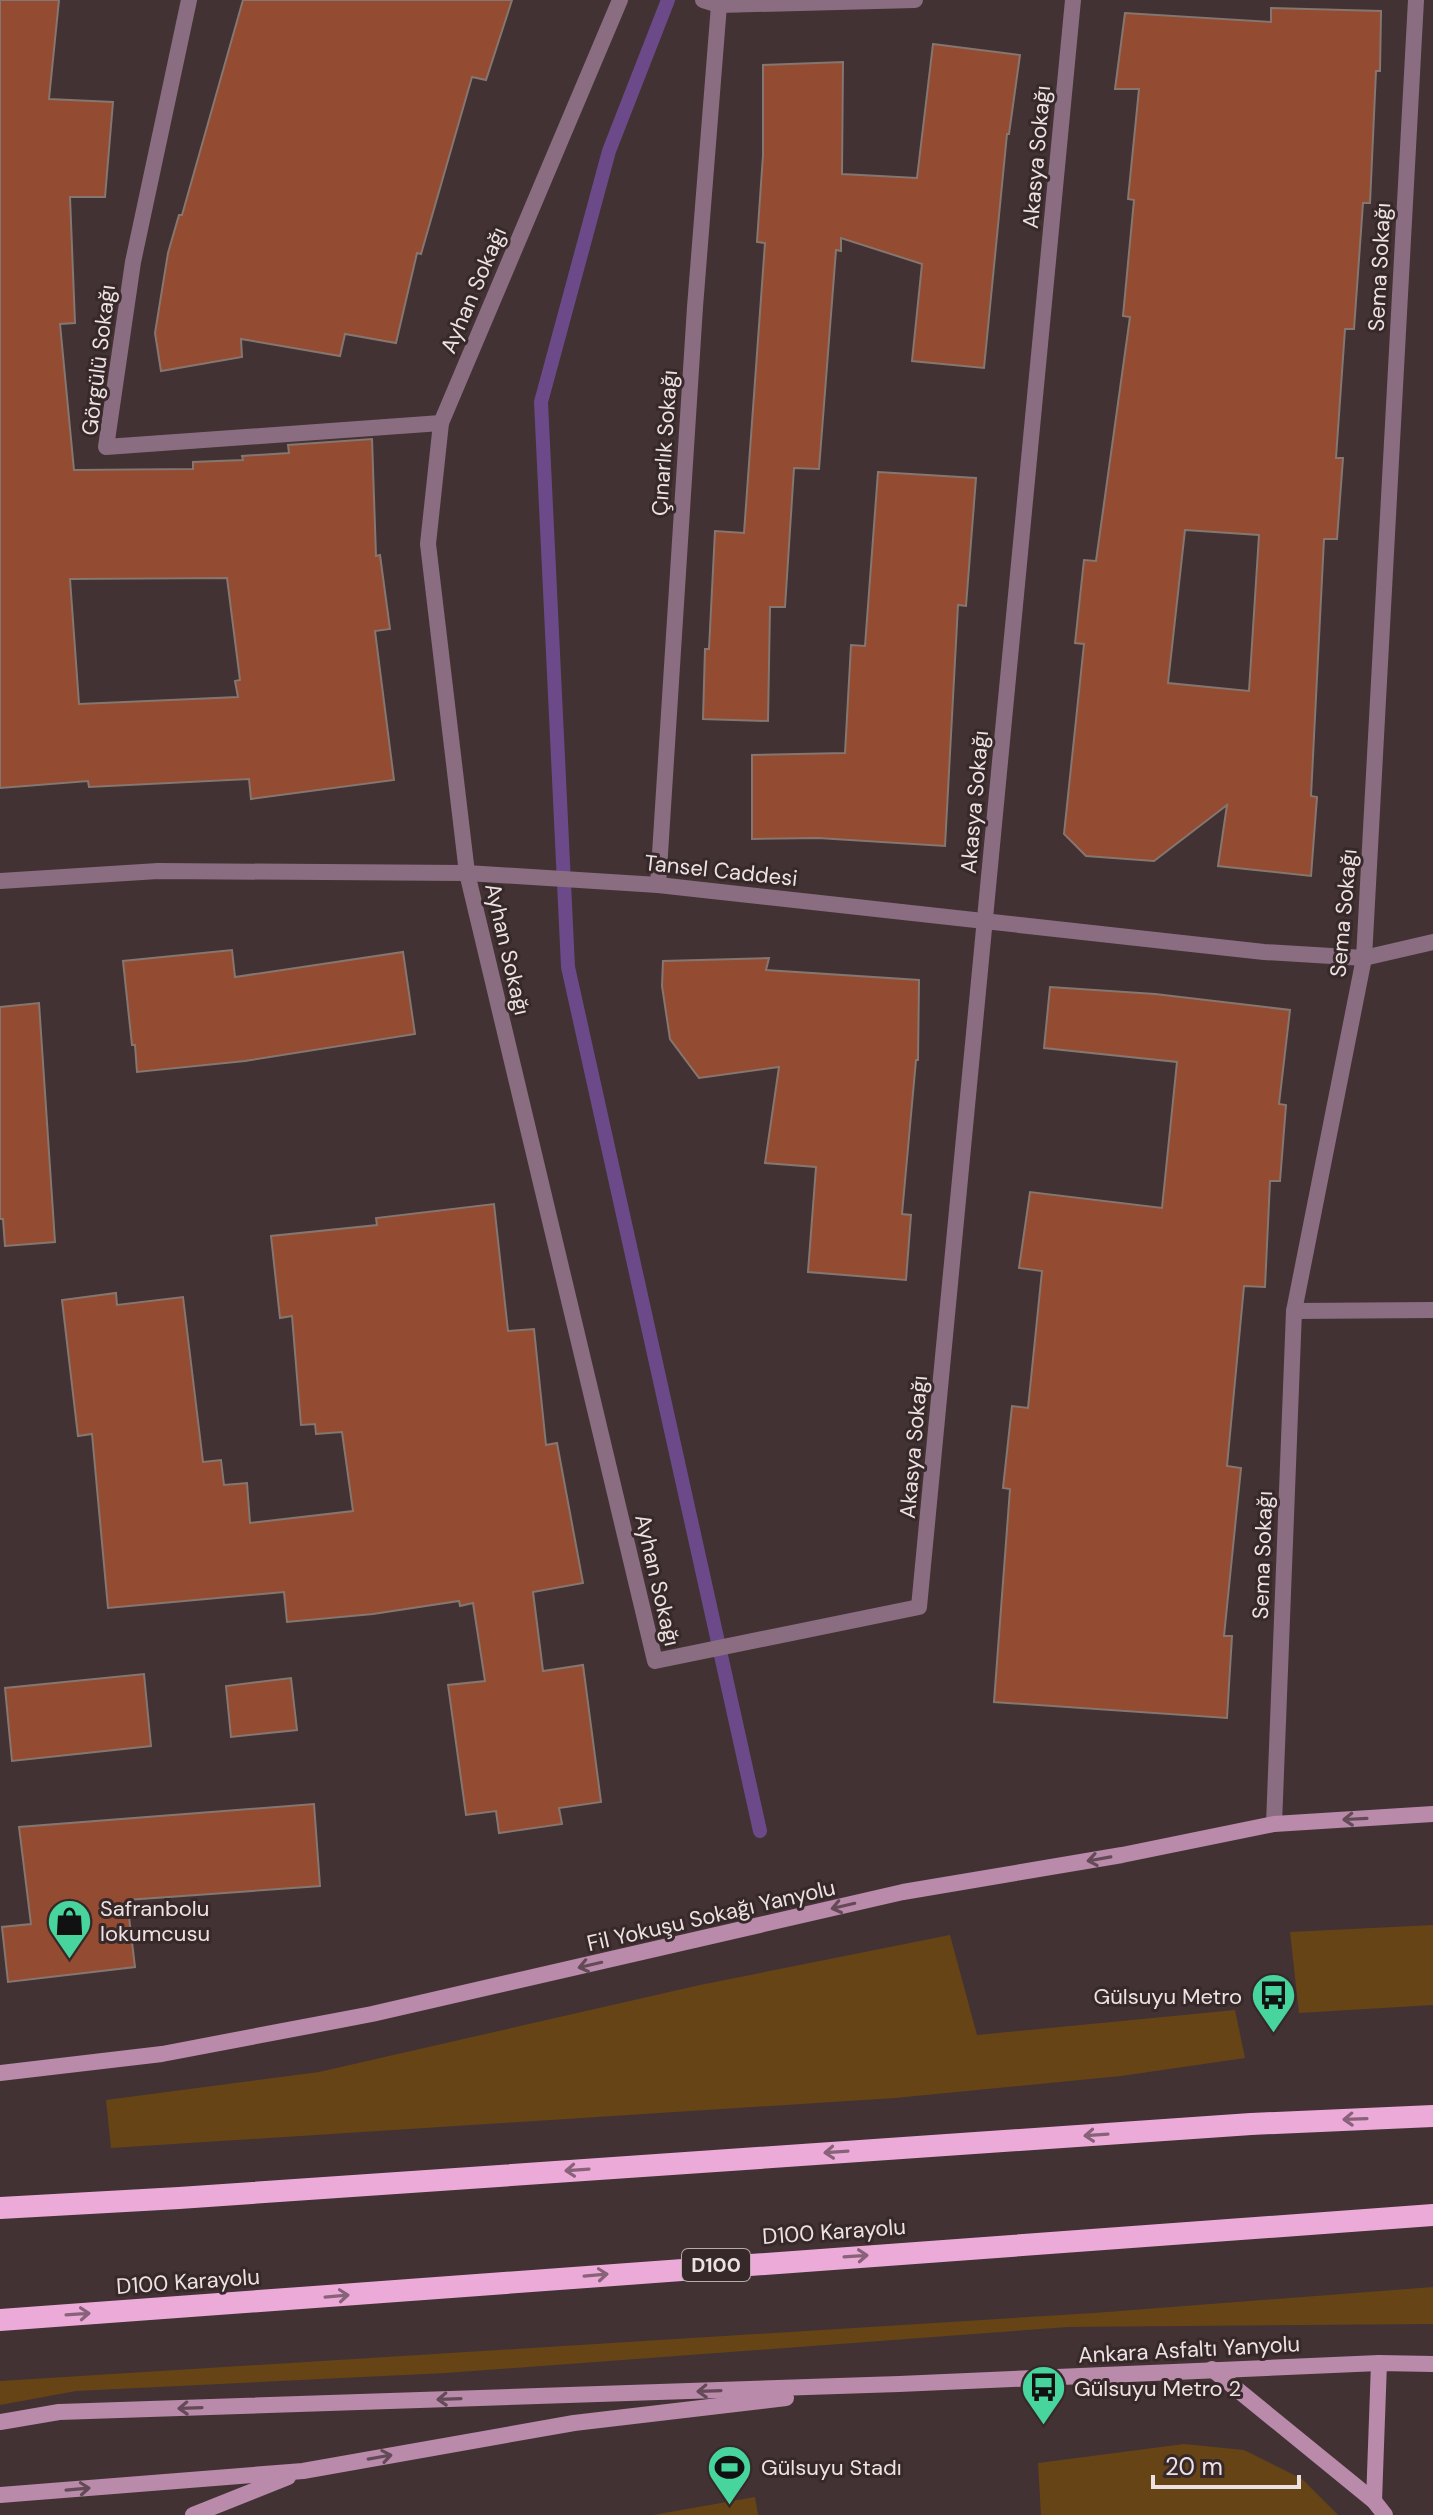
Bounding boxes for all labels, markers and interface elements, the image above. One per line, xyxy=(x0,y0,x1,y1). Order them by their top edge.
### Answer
street label: Akasya Sokağı xyxy=(1016,84,1057,230)
street label: Sema Sokağı xyxy=(1362,202,1397,332)
street label: Ayhan Sokağı xyxy=(434,223,513,358)
street label: Görgülü Sokağı xyxy=(75,283,122,437)
street label: Çınarlık Sokağı xyxy=(645,369,684,517)
street label: Akasya Sokağı xyxy=(954,729,995,875)
street label: Tansel Caddesi xyxy=(643,848,799,893)
street label: Sema Sokağı xyxy=(1323,848,1364,978)
street label: Ayhan Sokağı xyxy=(478,880,537,1018)
street label: Akasya Sokağı xyxy=(893,1374,934,1520)
street label: Sema Sokağı xyxy=(1246,1490,1279,1620)
street label: Ayhan Sokağı xyxy=(628,1511,687,1649)
one-way arrow xyxy=(1342,1812,1369,1827)
one-way arrow xyxy=(1087,1852,1112,1867)
street label: Fil Yokuşu Sokağı Yanyolu xyxy=(584,1873,838,1958)
place label: Safranbolu lokumcusu xyxy=(100,1894,210,1948)
shop icon: Safranbolu lokumcusu xyxy=(45,1897,93,1960)
one-way arrow xyxy=(831,1900,857,1915)
one-way arrow xyxy=(578,1958,603,1973)
bus stop icon: Gülsuyu Metro xyxy=(1249,1972,1297,2035)
place label: Gülsuyu Metro xyxy=(1093,1982,1242,2011)
one-way arrow xyxy=(1342,2112,1369,2127)
one-way arrow xyxy=(1083,2127,1110,2142)
one-way arrow xyxy=(823,2145,850,2160)
one-way arrow xyxy=(564,2163,591,2178)
street label: D100 Karayolu xyxy=(761,2212,907,2251)
one-way arrow xyxy=(842,2248,869,2263)
road number: D100 xyxy=(682,2249,750,2281)
street label: D100 Karayolu xyxy=(115,2262,261,2301)
one-way arrow xyxy=(582,2267,609,2282)
one-way arrow xyxy=(323,2288,350,2303)
one-way arrow xyxy=(64,2306,91,2321)
street label: Ankara Asfaltı Yanyolu xyxy=(1077,2329,1301,2370)
bus stop icon: Gülsuyu Metro 2 xyxy=(1019,2364,1067,2427)
place label: Gülsuyu Metro 2 xyxy=(1074,2374,1241,2403)
one-way arrow xyxy=(696,2383,723,2398)
one-way arrow xyxy=(436,2392,463,2407)
one-way arrow xyxy=(177,2400,204,2415)
scale bar xyxy=(1153,2439,1299,2489)
sports icon: Gülsuyu Stadı xyxy=(706,2443,754,2506)
one-way arrow xyxy=(367,2449,392,2464)
text: 20 m xyxy=(1165,2451,1223,2482)
place label: Gülsuyu Stadı xyxy=(761,2453,902,2482)
one-way arrow xyxy=(64,2481,91,2496)

